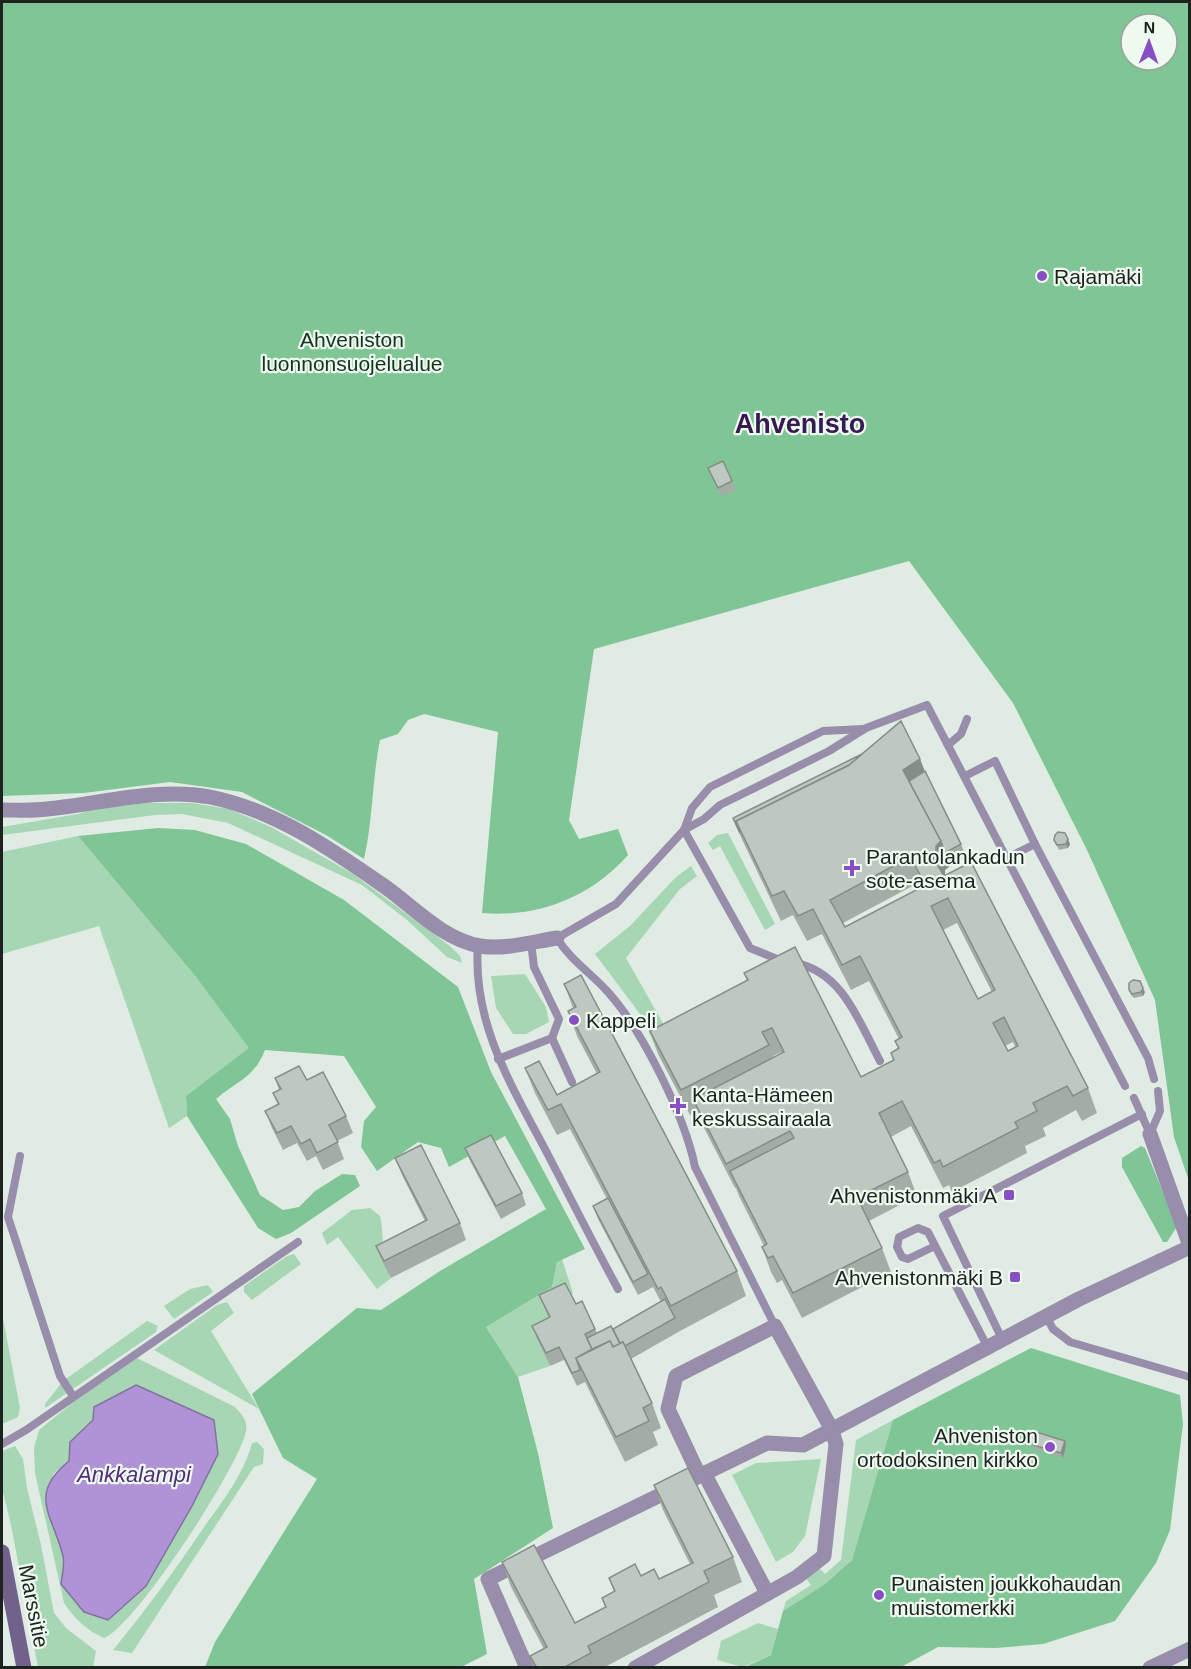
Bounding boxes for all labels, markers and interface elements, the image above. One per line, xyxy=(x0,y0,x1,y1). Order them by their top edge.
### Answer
north arrow xyxy=(1119,12,1179,72)
text: N xyxy=(1143,19,1155,36)
place label: Rajamäki xyxy=(1054,265,1142,288)
marker: Rajamäki xyxy=(1035,269,1049,283)
park label: Ahveniston luonnonsuojelualue xyxy=(262,328,443,375)
district label: Ahvenisto xyxy=(735,409,865,439)
place label: Parantolankadun sote-asema xyxy=(866,845,1025,892)
marker: Parantolankadun sote-asema xyxy=(843,859,861,877)
place label: Kappeli xyxy=(586,1009,656,1032)
marker: Kappeli xyxy=(567,1013,581,1027)
place label: Kanta-Hämeen keskussairaala xyxy=(692,1083,833,1130)
marker: Kanta-Hämeen keskussairaala xyxy=(669,1097,687,1115)
place label: Ahvenistonmäki A xyxy=(830,1184,997,1207)
marker: Ahvenistonmäki A xyxy=(1002,1188,1016,1202)
place label: Ahvenistonmäki B xyxy=(835,1266,1003,1289)
marker: Ahvenistonmäki B xyxy=(1008,1270,1022,1284)
place label: Ahveniston ortodoksinen kirkko xyxy=(857,1424,1038,1471)
marker: Ahveniston ortodoksinen kirkko xyxy=(1043,1440,1057,1454)
water label: Ankkalampi xyxy=(75,1462,192,1487)
street label: Marssitie xyxy=(15,1563,53,1649)
place label: Punaisten joukkohaudan muistomerkki xyxy=(891,1572,1121,1619)
marker: Punaisten joukkohaudan muistomerkki xyxy=(872,1588,886,1602)

